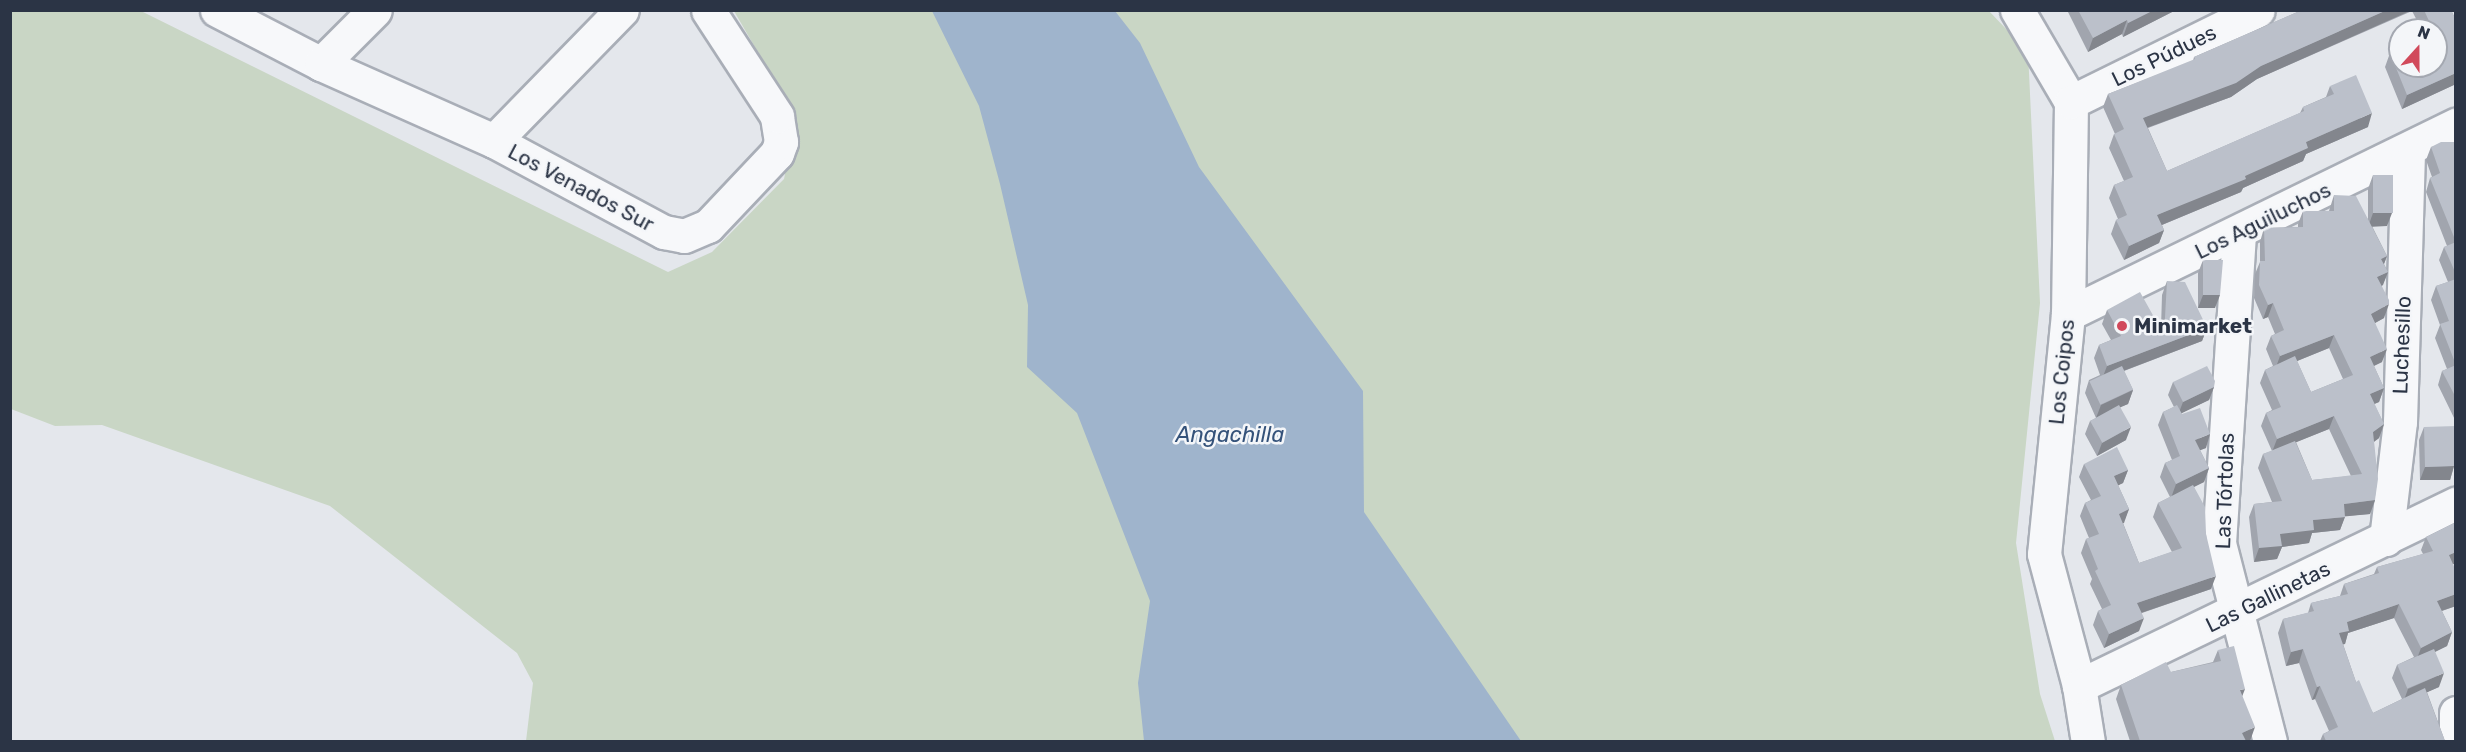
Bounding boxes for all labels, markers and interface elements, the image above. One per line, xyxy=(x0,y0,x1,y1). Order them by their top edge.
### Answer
north arrow xyxy=(2388,18,2448,78)
street label: Los Púdues xyxy=(2108,20,2220,92)
text: N xyxy=(2415,22,2433,44)
street label: Los Venados Sur xyxy=(503,139,659,237)
street label: Los Aguiluchos xyxy=(2191,177,2335,265)
street label: Luchesillo xyxy=(2388,295,2416,395)
place label: Minimarket xyxy=(2134,313,2252,339)
street label: Los Coipos xyxy=(2044,318,2080,426)
marker: Minimarket xyxy=(2115,319,2129,333)
water label: Angachilla xyxy=(1176,422,1284,448)
street label: Las Tórtolas xyxy=(2210,432,2240,550)
street label: Las Gallinetas xyxy=(2202,556,2334,638)

